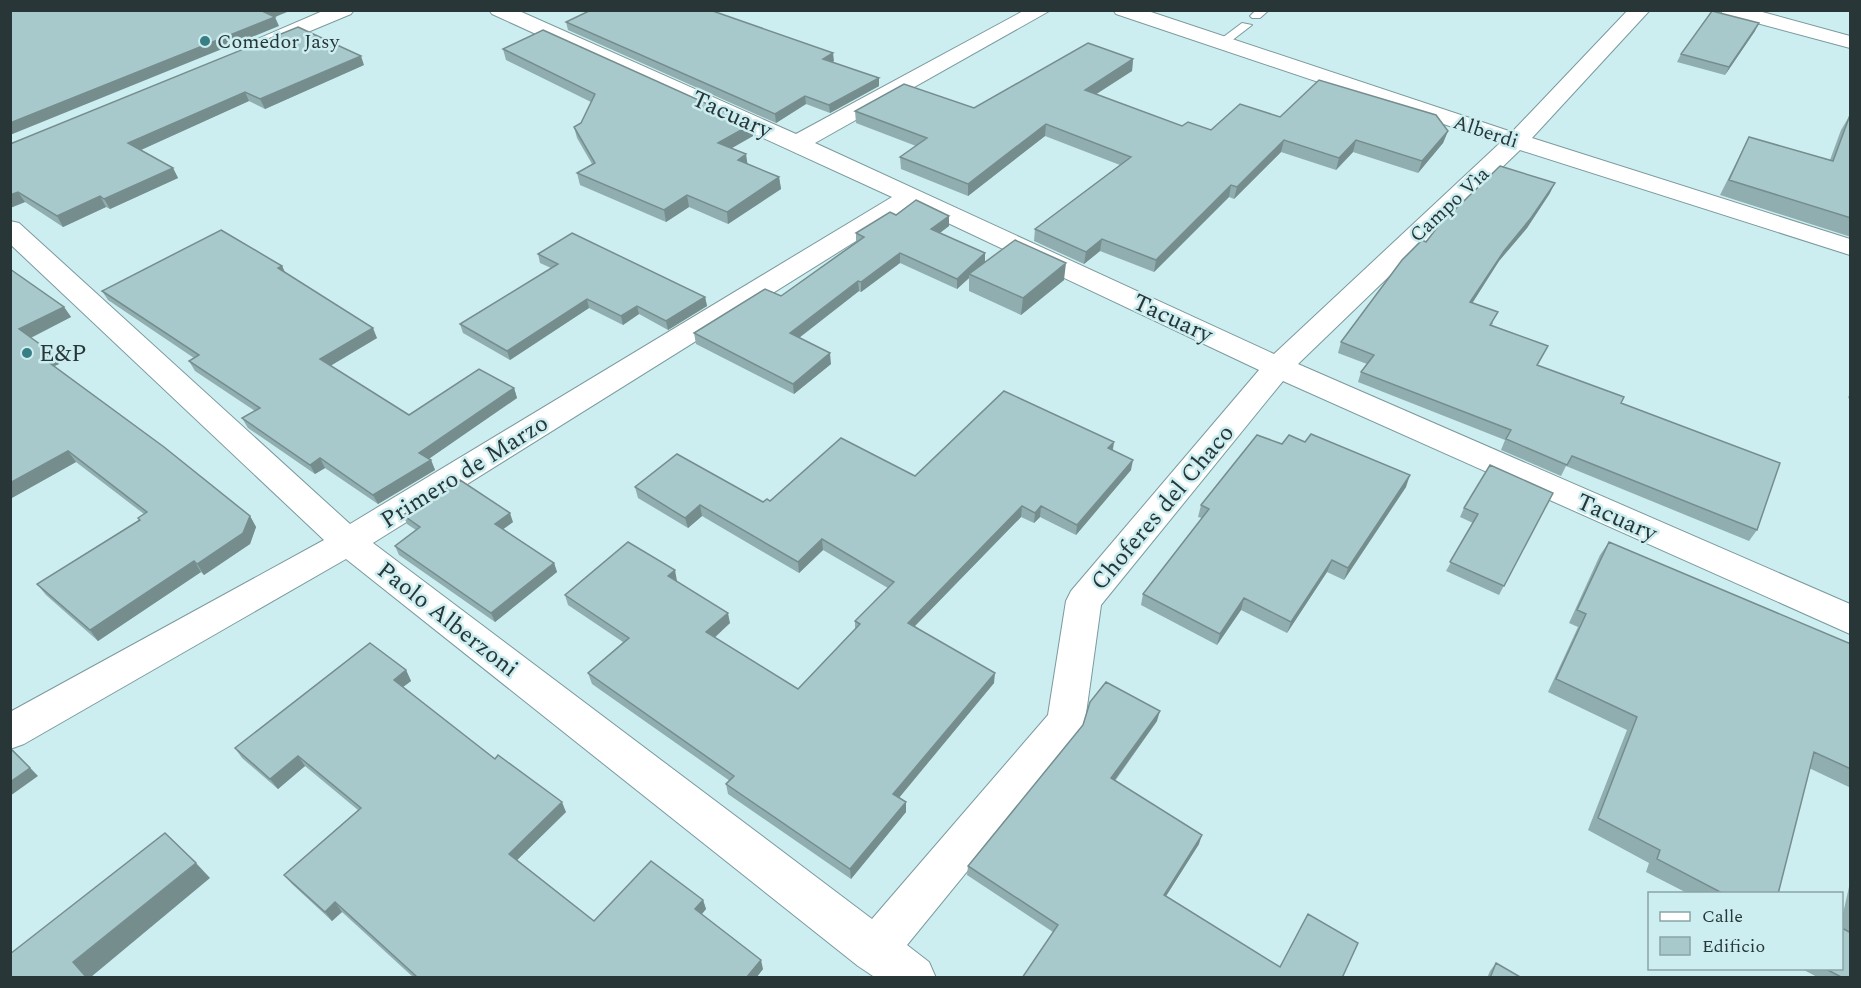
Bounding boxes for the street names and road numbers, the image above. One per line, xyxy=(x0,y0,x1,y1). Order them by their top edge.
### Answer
street label: Tacuary xyxy=(686,81,779,149)
street label: Alberdi xyxy=(1449,107,1522,157)
street label: Campo Vìa xyxy=(1403,160,1496,250)
street label: Tacuary xyxy=(1127,285,1220,354)
street label: Primero de Marzo xyxy=(373,406,556,538)
street label: Choferes del Chaco xyxy=(1082,417,1243,599)
street label: Tacuary xyxy=(1571,484,1664,552)
street label: Paolo Alberzoni xyxy=(369,553,526,687)

